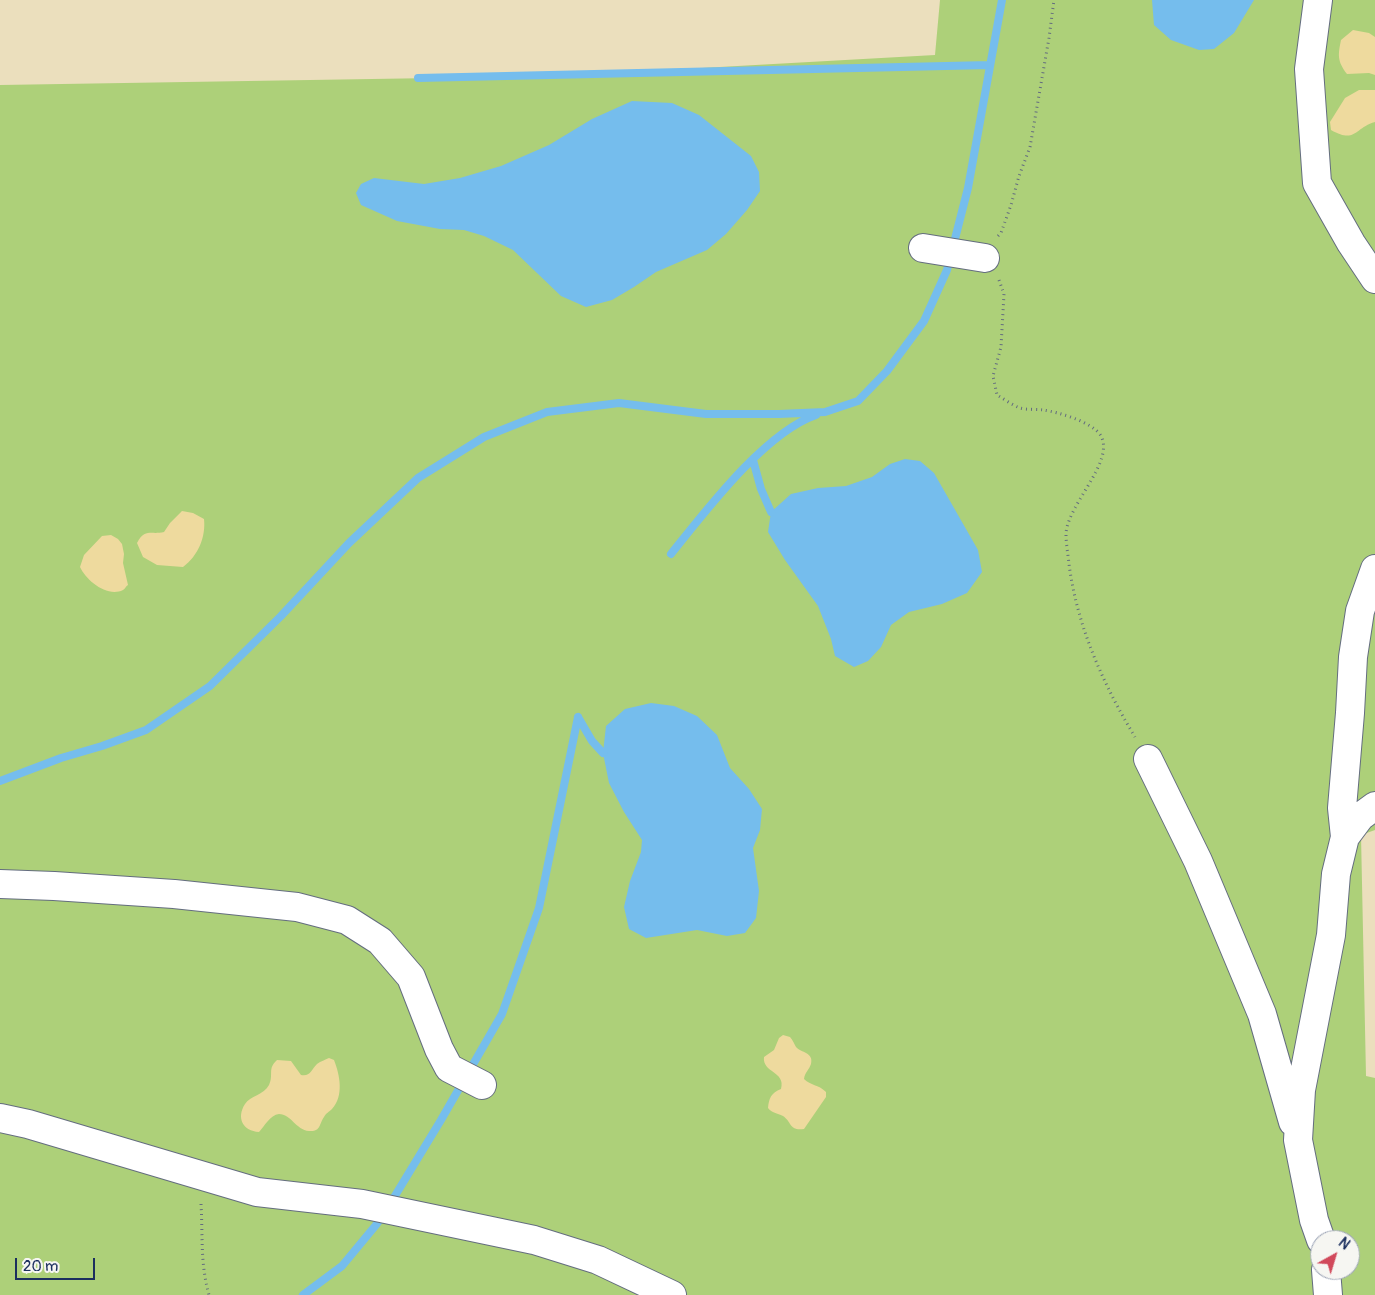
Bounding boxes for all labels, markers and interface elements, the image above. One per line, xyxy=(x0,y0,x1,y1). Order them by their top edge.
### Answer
north arrow xyxy=(1310,1230,1360,1280)
text: N xyxy=(1335,1234,1353,1253)
scale bar xyxy=(18,1248,98,1280)
text: 20 m xyxy=(23,1257,58,1276)

